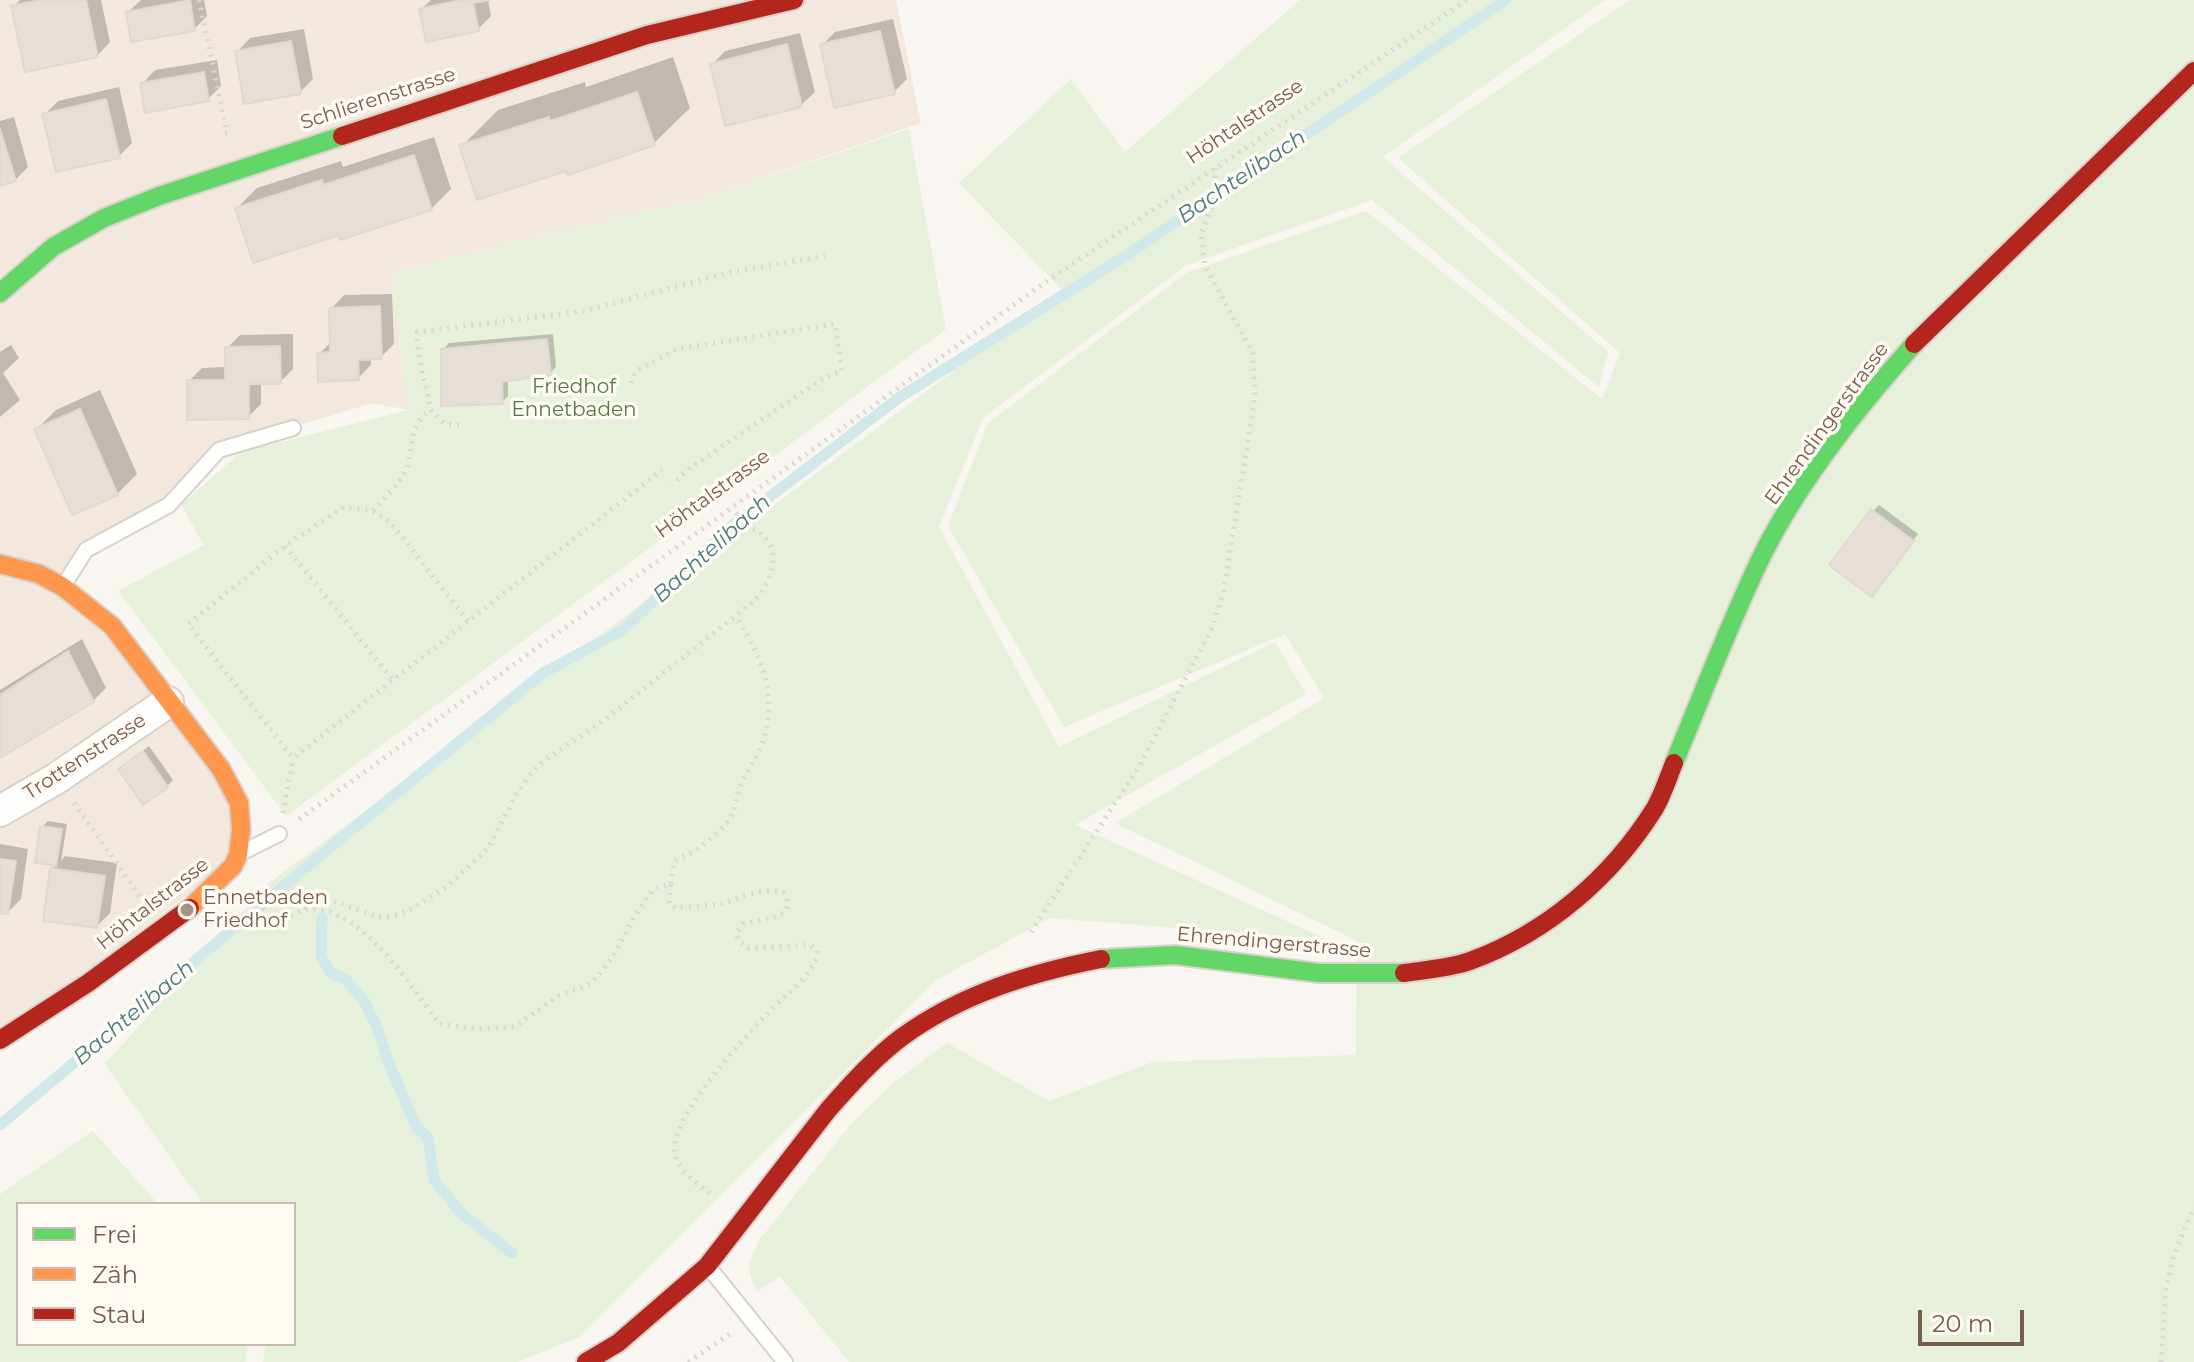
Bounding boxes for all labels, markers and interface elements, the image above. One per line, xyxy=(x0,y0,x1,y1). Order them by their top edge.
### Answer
street label: Schlierenstrasse xyxy=(297,63,459,135)
street label: Höhtalstrasse xyxy=(1182,74,1308,170)
water label: Bachtelibach xyxy=(1173,124,1311,230)
street label: Ehrendingerstrasse xyxy=(1760,338,1894,510)
park label: Friedhof Ennetbaden xyxy=(511,375,637,422)
street label: Höhtalstrasse xyxy=(651,444,775,544)
water label: Bachtelibach xyxy=(648,489,776,609)
street label: Trottenstrasse xyxy=(19,708,151,806)
street label: Höhtalstrasse xyxy=(92,853,214,955)
place label: Ennetbaden Friedhof xyxy=(203,886,328,933)
marker: Ennetbaden Friedhof xyxy=(178,901,196,919)
street label: Ehrendingerstrasse xyxy=(1176,923,1372,963)
water label: Bachtelibach xyxy=(68,955,200,1071)
legend xyxy=(16,1202,296,1346)
text: Frei xyxy=(92,1220,137,1249)
text: Zäh xyxy=(92,1260,138,1289)
scale bar xyxy=(1922,1294,2028,1344)
text: Stau xyxy=(92,1300,146,1329)
text: 20 m xyxy=(1932,1309,1993,1338)

